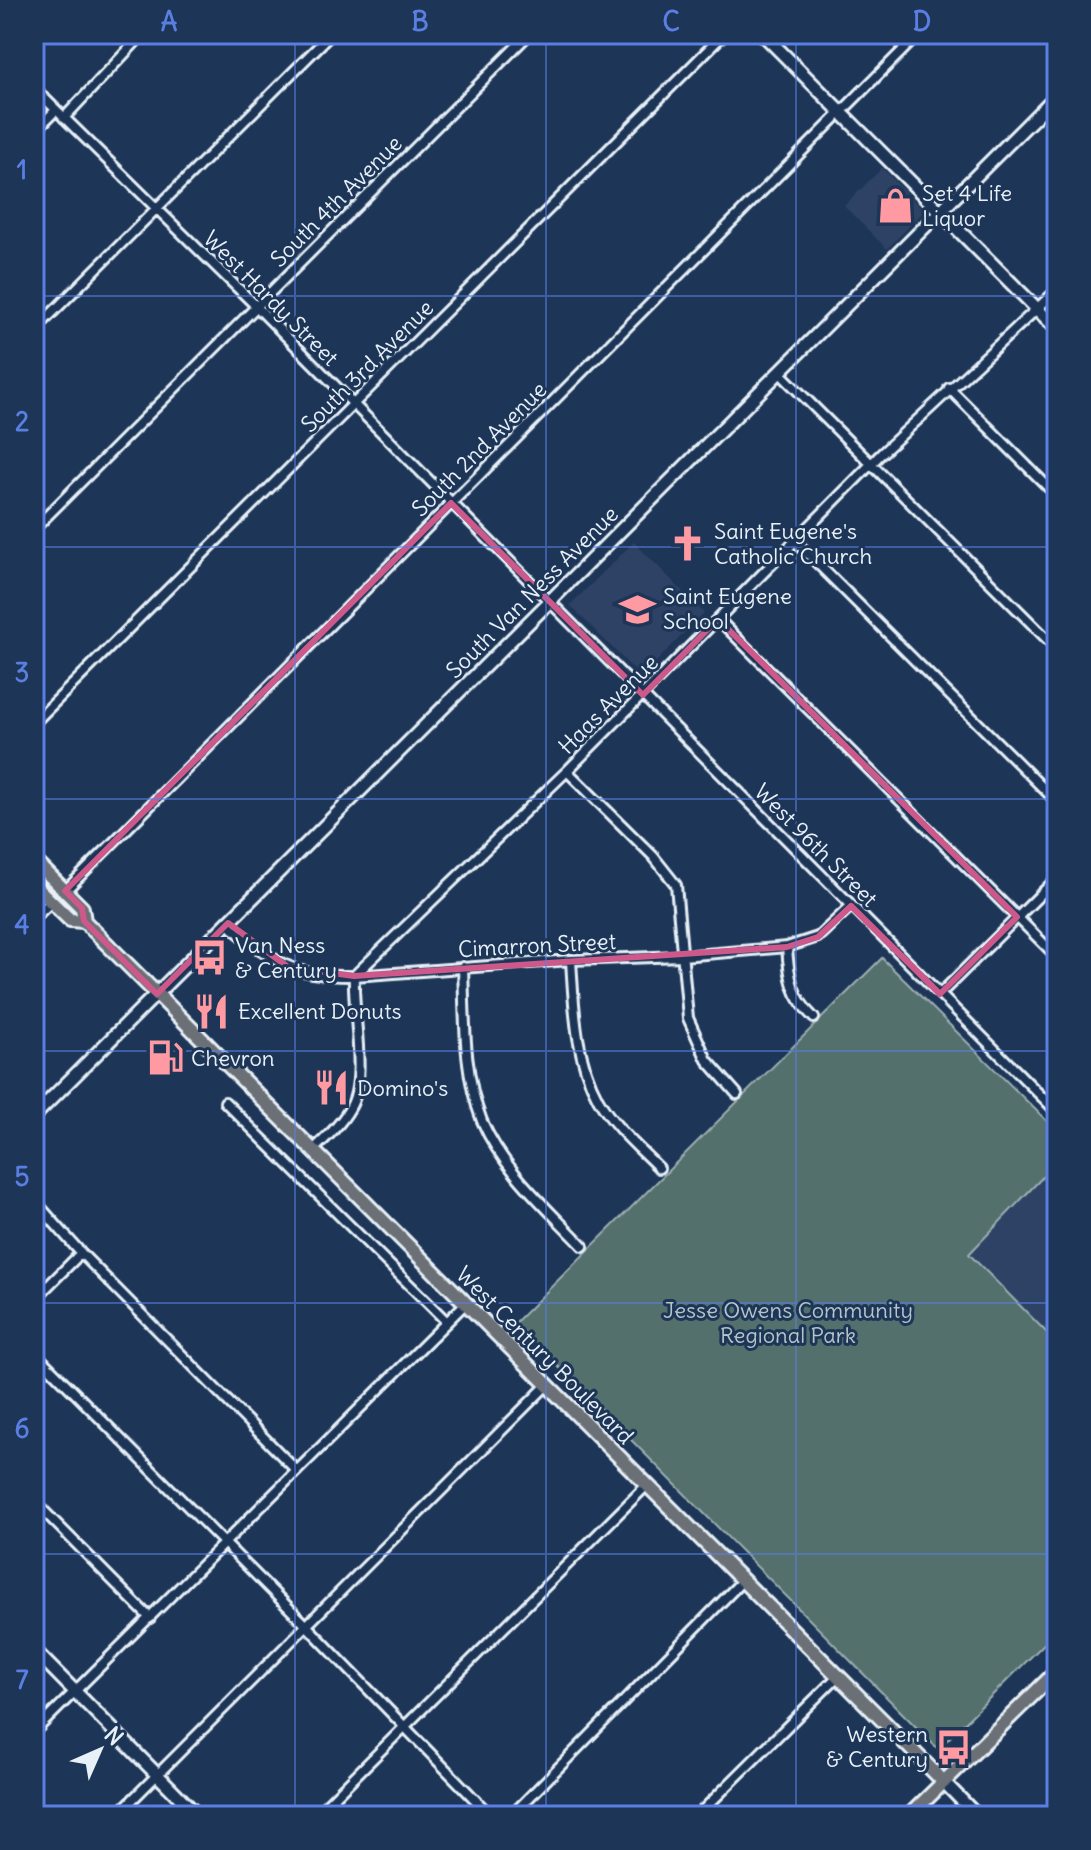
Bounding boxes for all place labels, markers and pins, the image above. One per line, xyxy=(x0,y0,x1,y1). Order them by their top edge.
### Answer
place label: Set 4 Life Liquor xyxy=(922,179,1012,232)
shop icon: Set 4 Life Liquor xyxy=(877,187,915,225)
place label: Saint Eugene's Catholic Church xyxy=(714,517,872,570)
church icon: Saint Eugene's Catholic Church xyxy=(669,525,707,563)
place label: Saint Eugene School xyxy=(663,582,792,635)
school or university icon: Saint Eugene School xyxy=(618,590,656,628)
place label: Van Ness & Century xyxy=(235,931,337,984)
bus stop icon: Van Ness & Century xyxy=(190,939,228,977)
restaurant icon: Excellent Donuts xyxy=(193,992,231,1030)
place label: Excellent Donuts xyxy=(238,997,402,1025)
fuel station icon: Chevron xyxy=(146,1039,184,1077)
place label: Chevron xyxy=(191,1044,275,1072)
restaurant icon: Domino's xyxy=(312,1069,350,1107)
place label: Domino's xyxy=(357,1074,448,1102)
place label: Western & Century xyxy=(826,1720,928,1773)
bus stop icon: Western & Century xyxy=(935,1728,973,1766)

